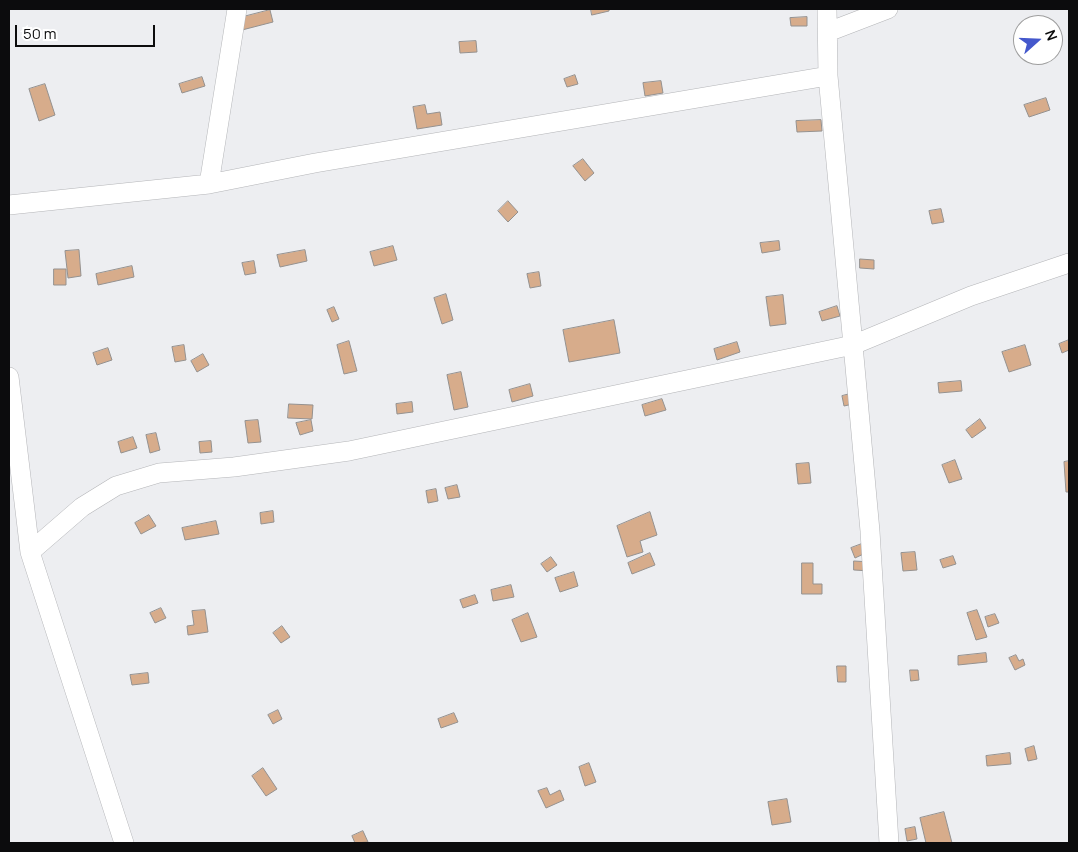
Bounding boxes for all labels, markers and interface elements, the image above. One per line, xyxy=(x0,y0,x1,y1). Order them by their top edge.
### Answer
scale bar xyxy=(18,15,158,47)
north arrow xyxy=(1013,15,1063,65)
text: 50 m xyxy=(23,23,57,44)
text: N xyxy=(1041,27,1062,43)

